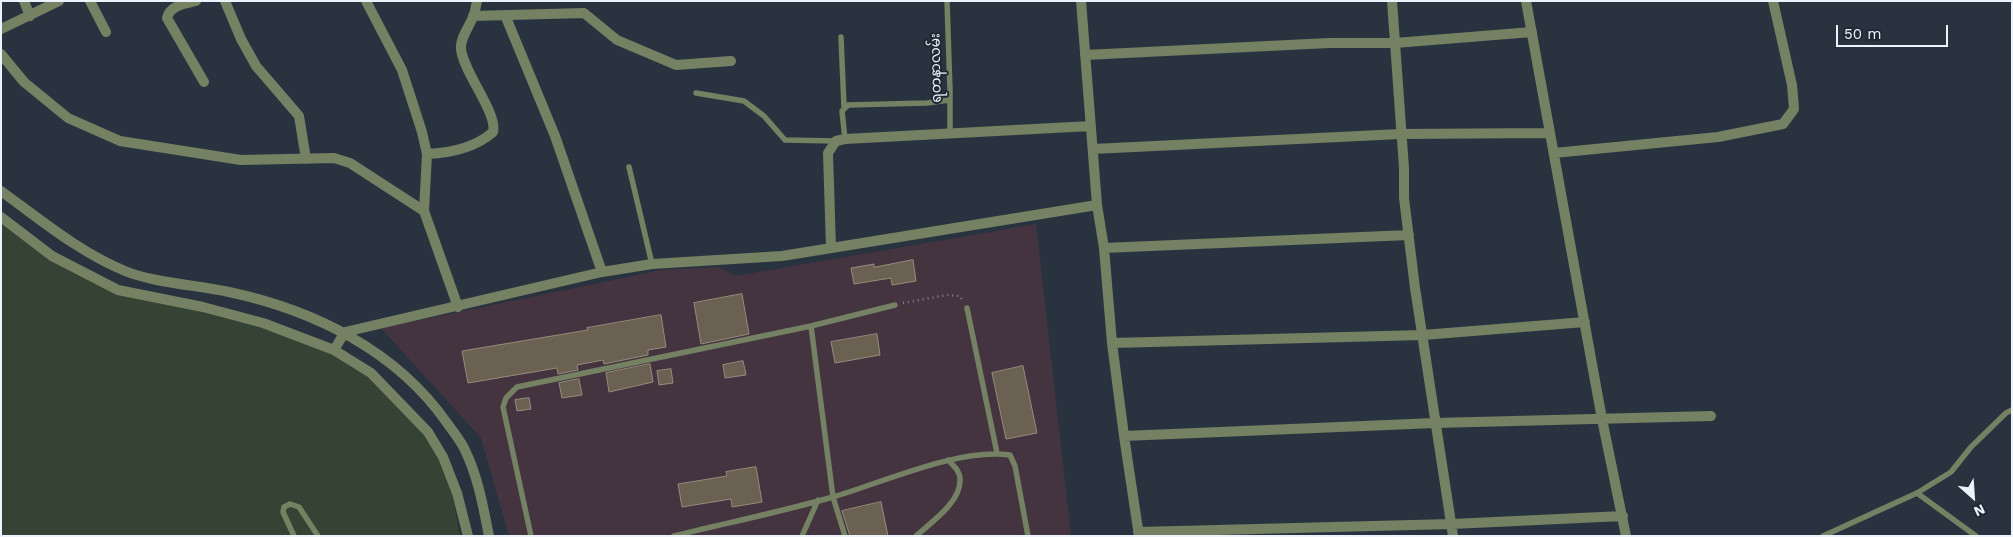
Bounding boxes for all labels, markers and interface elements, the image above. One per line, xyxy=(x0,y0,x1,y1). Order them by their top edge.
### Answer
scale bar xyxy=(1838,15,1950,47)
text: 50 m xyxy=(1844,25,1881,43)
street label: ရတနာလမ်း xyxy=(927,33,945,103)
north arrow xyxy=(1948,472,1998,522)
text: N xyxy=(1971,501,1988,520)

